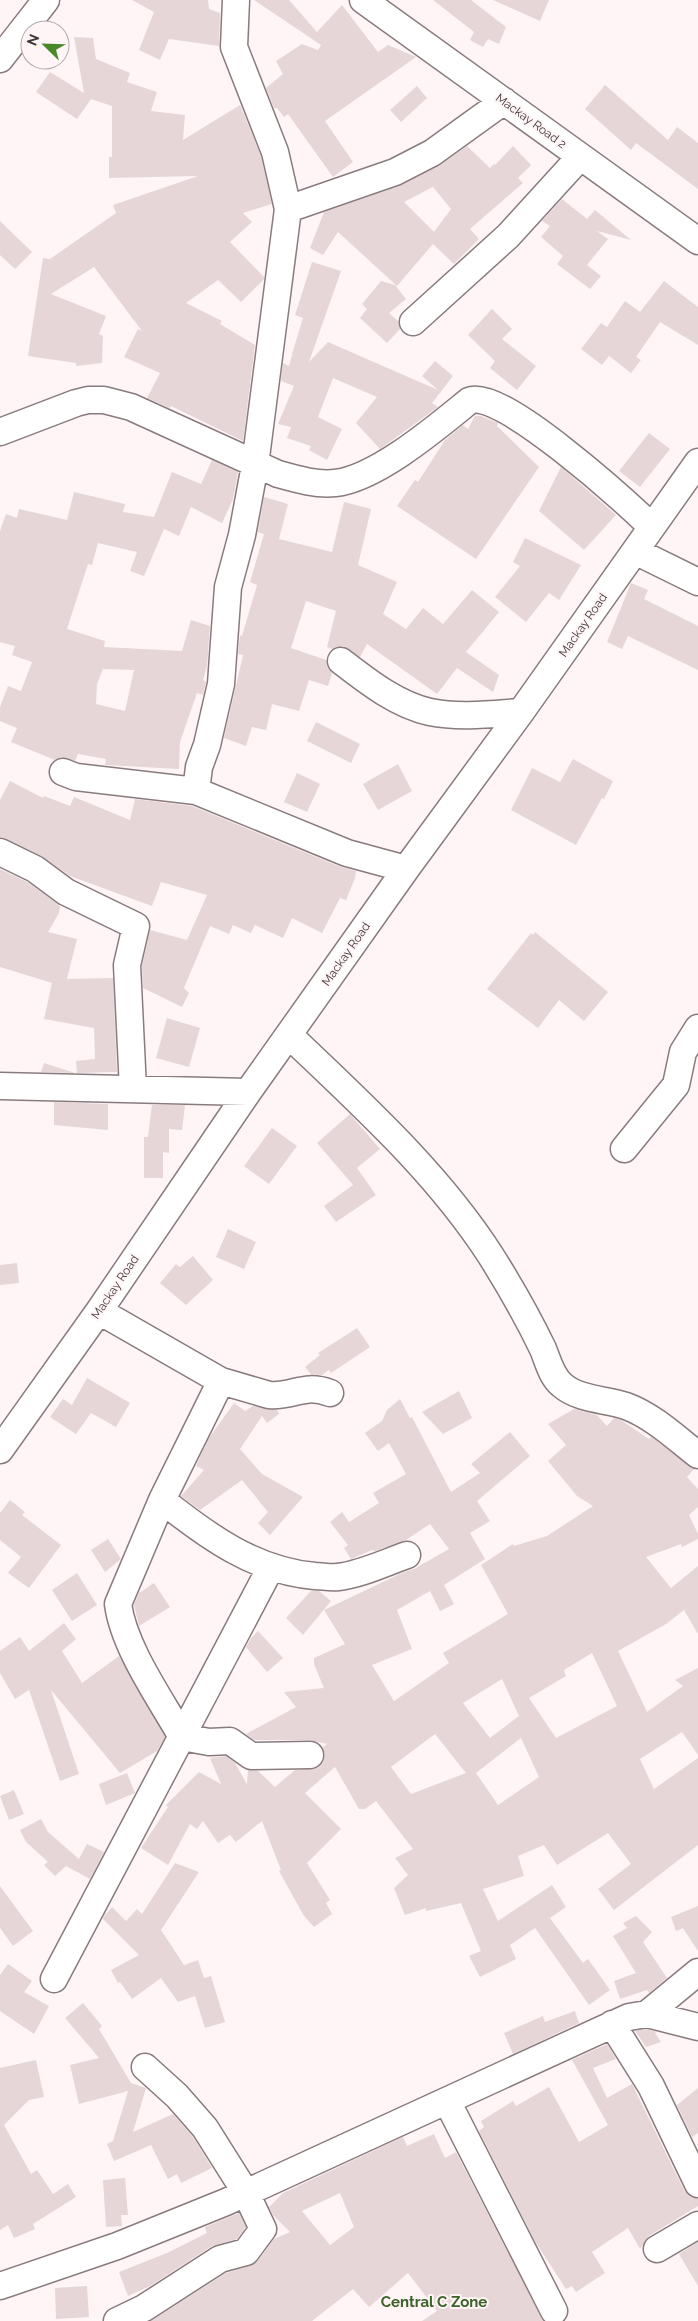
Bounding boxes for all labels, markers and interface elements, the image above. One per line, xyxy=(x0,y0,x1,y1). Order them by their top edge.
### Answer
north arrow xyxy=(20,20,70,70)
text: N xyxy=(24,32,42,48)
street label: Mackay Road 2 xyxy=(493,91,569,151)
street label: Mackay Road xyxy=(556,591,610,659)
street label: Mackay Road xyxy=(319,920,373,988)
street label: Mackay Road xyxy=(88,1252,142,1322)
district label: Central C Zone xyxy=(381,2293,487,2311)

